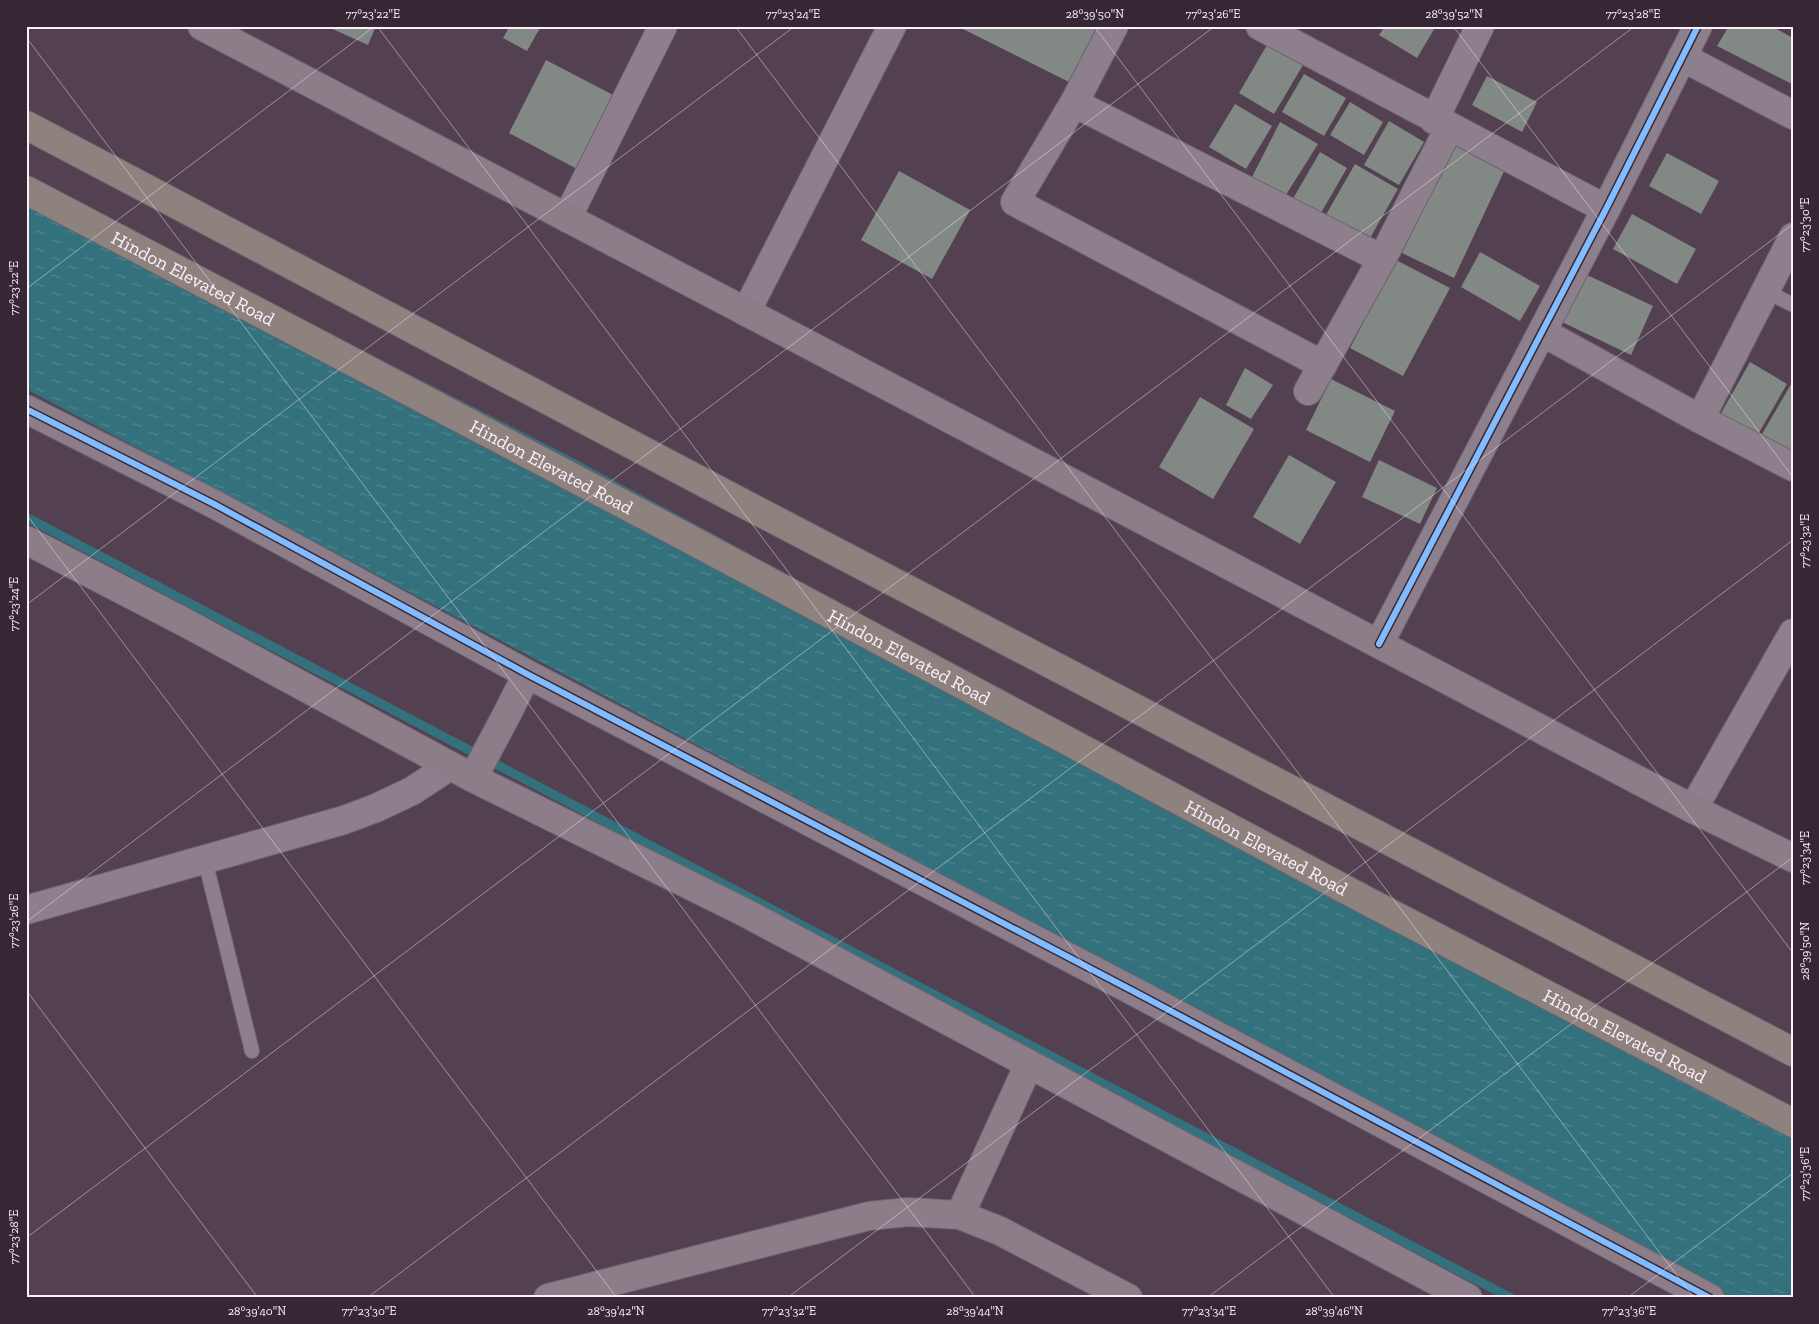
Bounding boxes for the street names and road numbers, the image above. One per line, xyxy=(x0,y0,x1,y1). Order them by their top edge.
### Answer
street label: Hindon Elevated Road xyxy=(108,226,279,331)
street label: Hindon Elevated Road xyxy=(466,414,638,519)
street label: Hindon Elevated Road xyxy=(824,604,995,710)
street label: Hindon Elevated Road xyxy=(1181,794,1352,900)
street label: Hindon Elevated Road xyxy=(1539,983,1711,1088)

